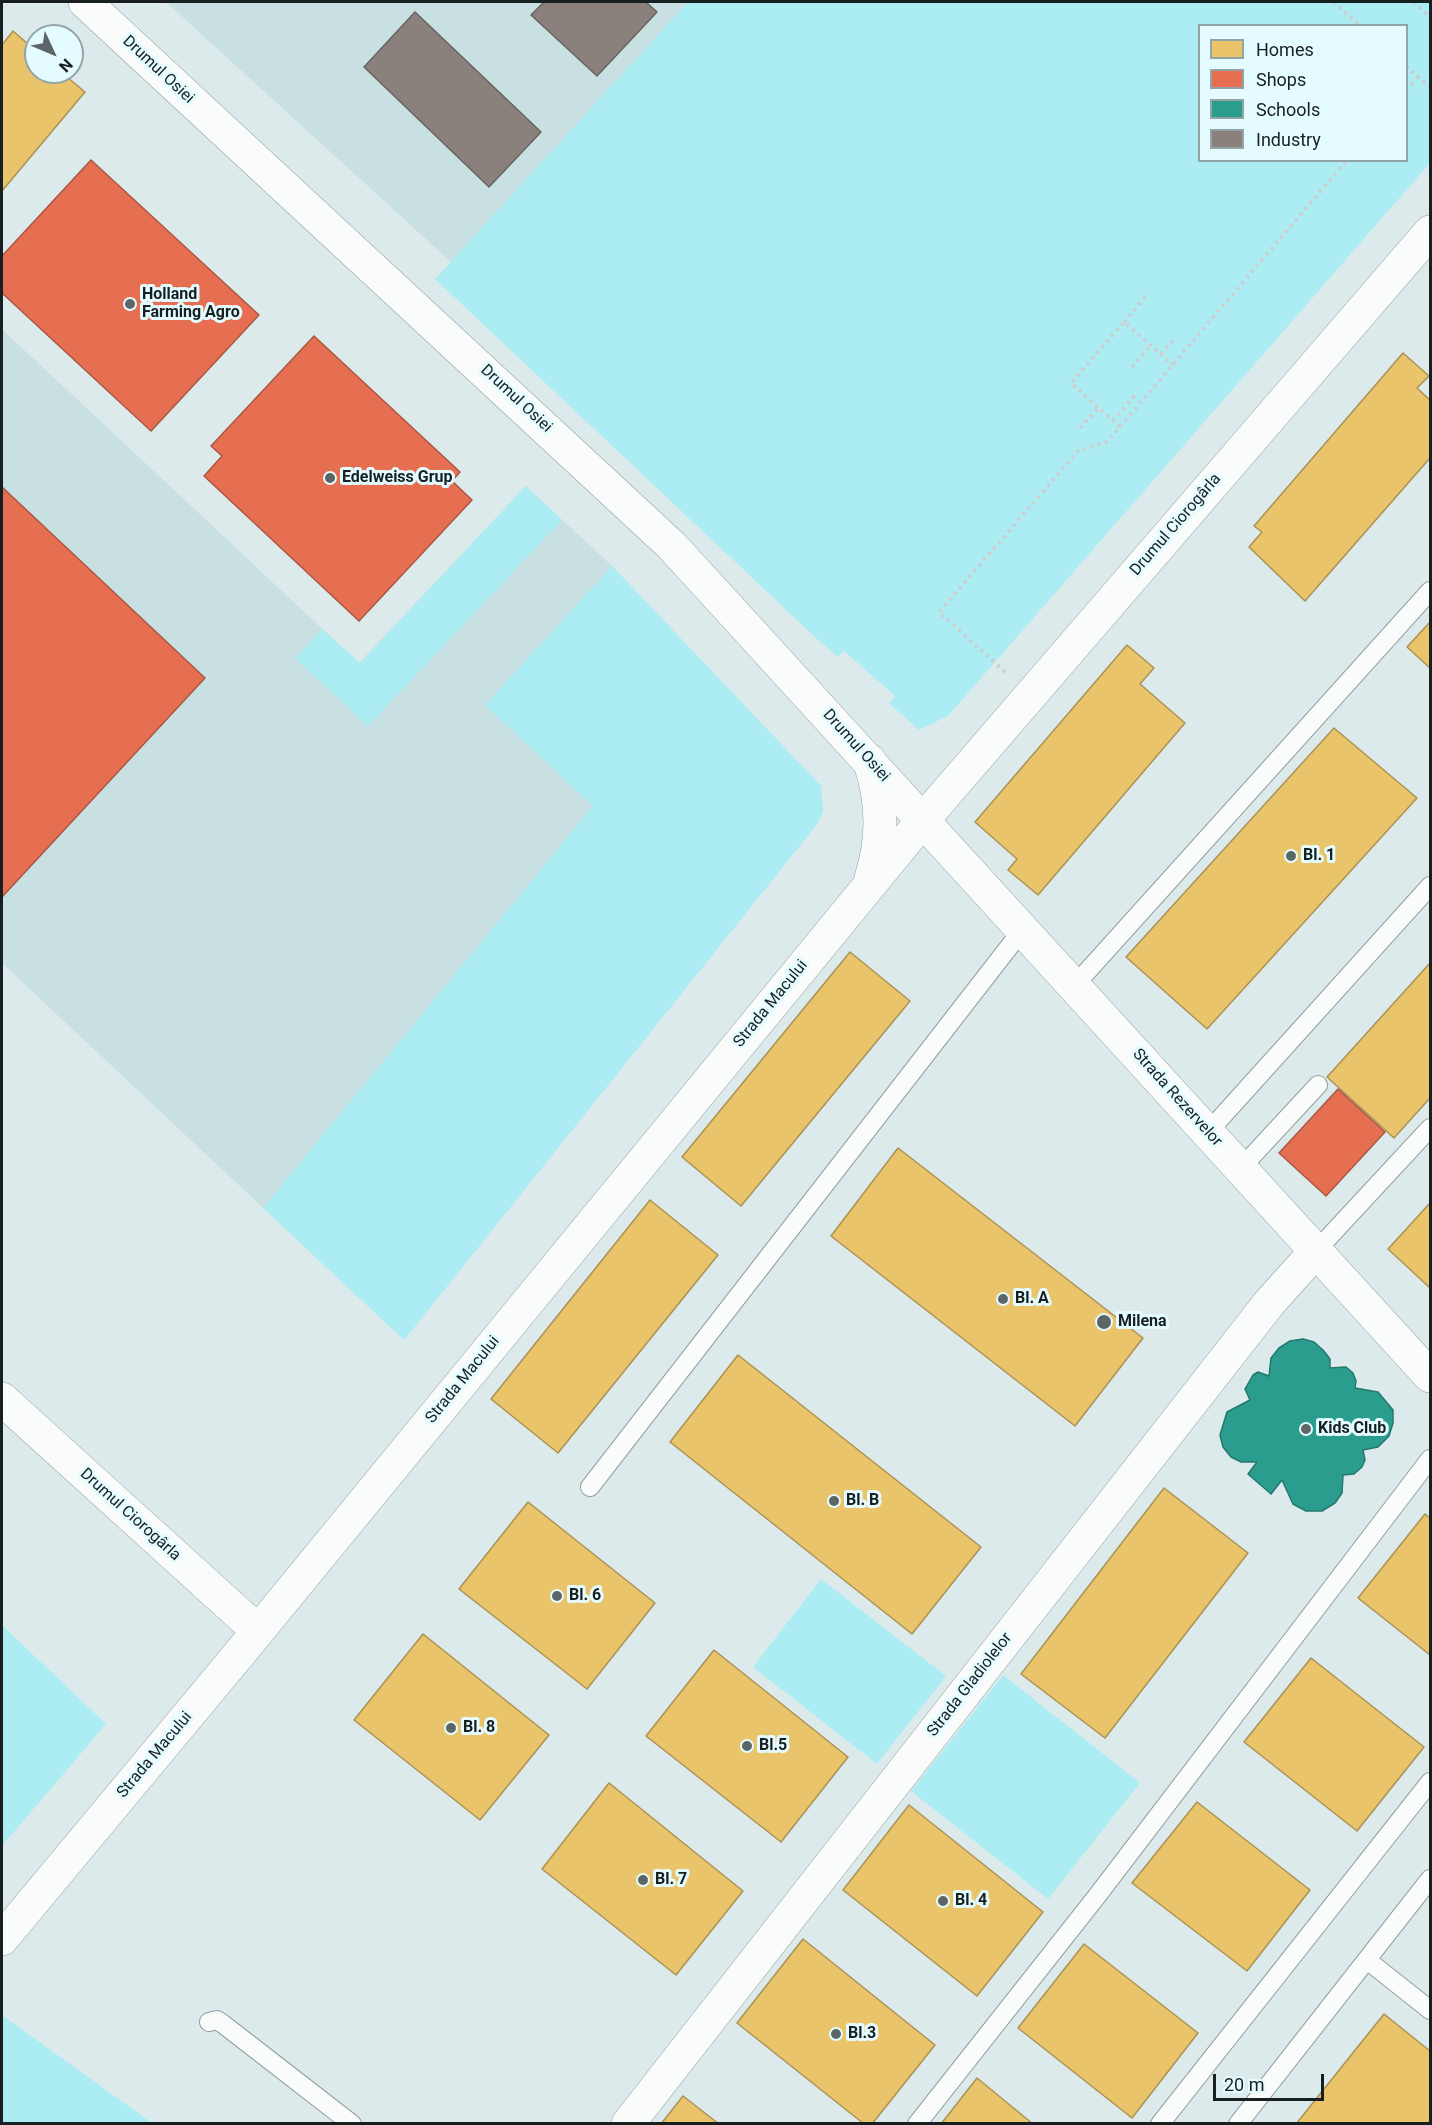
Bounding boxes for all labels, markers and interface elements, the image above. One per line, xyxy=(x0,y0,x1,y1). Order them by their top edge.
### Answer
north arrow xyxy=(24,24,84,84)
legend xyxy=(1198,24,1408,162)
street label: Drumul Osiei xyxy=(118,32,198,108)
text: Homes xyxy=(1256,39,1314,60)
text: N xyxy=(55,55,77,76)
text: Shops xyxy=(1256,69,1306,90)
text: Schools xyxy=(1256,99,1320,120)
text: Industry xyxy=(1256,129,1321,150)
place label: Holland Farming Agro xyxy=(142,285,240,323)
marker: Holland Farming Agro xyxy=(123,297,137,311)
street label: Drumul Osiei xyxy=(476,361,556,437)
place label: Edelweiss Grup xyxy=(342,468,452,488)
street label: Drumul Ciorogârla xyxy=(1126,470,1226,580)
marker: Edelweiss Grup xyxy=(323,471,337,485)
street label: Drumul Osiei xyxy=(818,706,894,786)
place label: Bl. 1 xyxy=(1303,846,1335,866)
marker: Bl. 1 xyxy=(1284,849,1298,863)
street label: Strada Macului xyxy=(730,956,812,1052)
street label: Strada Rezervelor xyxy=(1128,1045,1226,1151)
place label: Bl. A xyxy=(1015,1289,1049,1309)
marker: Bl. A xyxy=(996,1292,1010,1306)
place label: Milena xyxy=(1118,1312,1167,1332)
marker: Milena xyxy=(1095,1313,1113,1331)
street label: Strada Macului xyxy=(422,1332,504,1428)
place label: Kids Club xyxy=(1318,1419,1386,1439)
marker: Kids Club xyxy=(1299,1422,1313,1436)
street label: Drumul Ciorogârla xyxy=(76,1465,184,1565)
place label: Bl. B xyxy=(846,1491,879,1511)
marker: Bl. B xyxy=(827,1494,841,1508)
place label: Bl. 6 xyxy=(569,1586,601,1606)
marker: Bl. 6 xyxy=(550,1589,564,1603)
street label: Strada Gladiolelor xyxy=(923,1629,1017,1741)
street label: Strada Macului xyxy=(113,1708,197,1802)
place label: Bl. 8 xyxy=(463,1718,495,1738)
marker: Bl. 8 xyxy=(444,1721,458,1735)
place label: Bl.5 xyxy=(759,1736,787,1756)
marker: Bl.5 xyxy=(740,1739,754,1753)
place label: Bl. 7 xyxy=(655,1870,687,1890)
marker: Bl. 7 xyxy=(636,1873,650,1887)
place label: Bl. 4 xyxy=(955,1891,987,1911)
marker: Bl. 4 xyxy=(936,1894,950,1908)
place label: Bl.3 xyxy=(848,2024,876,2044)
marker: Bl.3 xyxy=(829,2027,843,2041)
scale bar xyxy=(1216,2062,1327,2100)
text: 20 m xyxy=(1224,2074,1264,2095)

